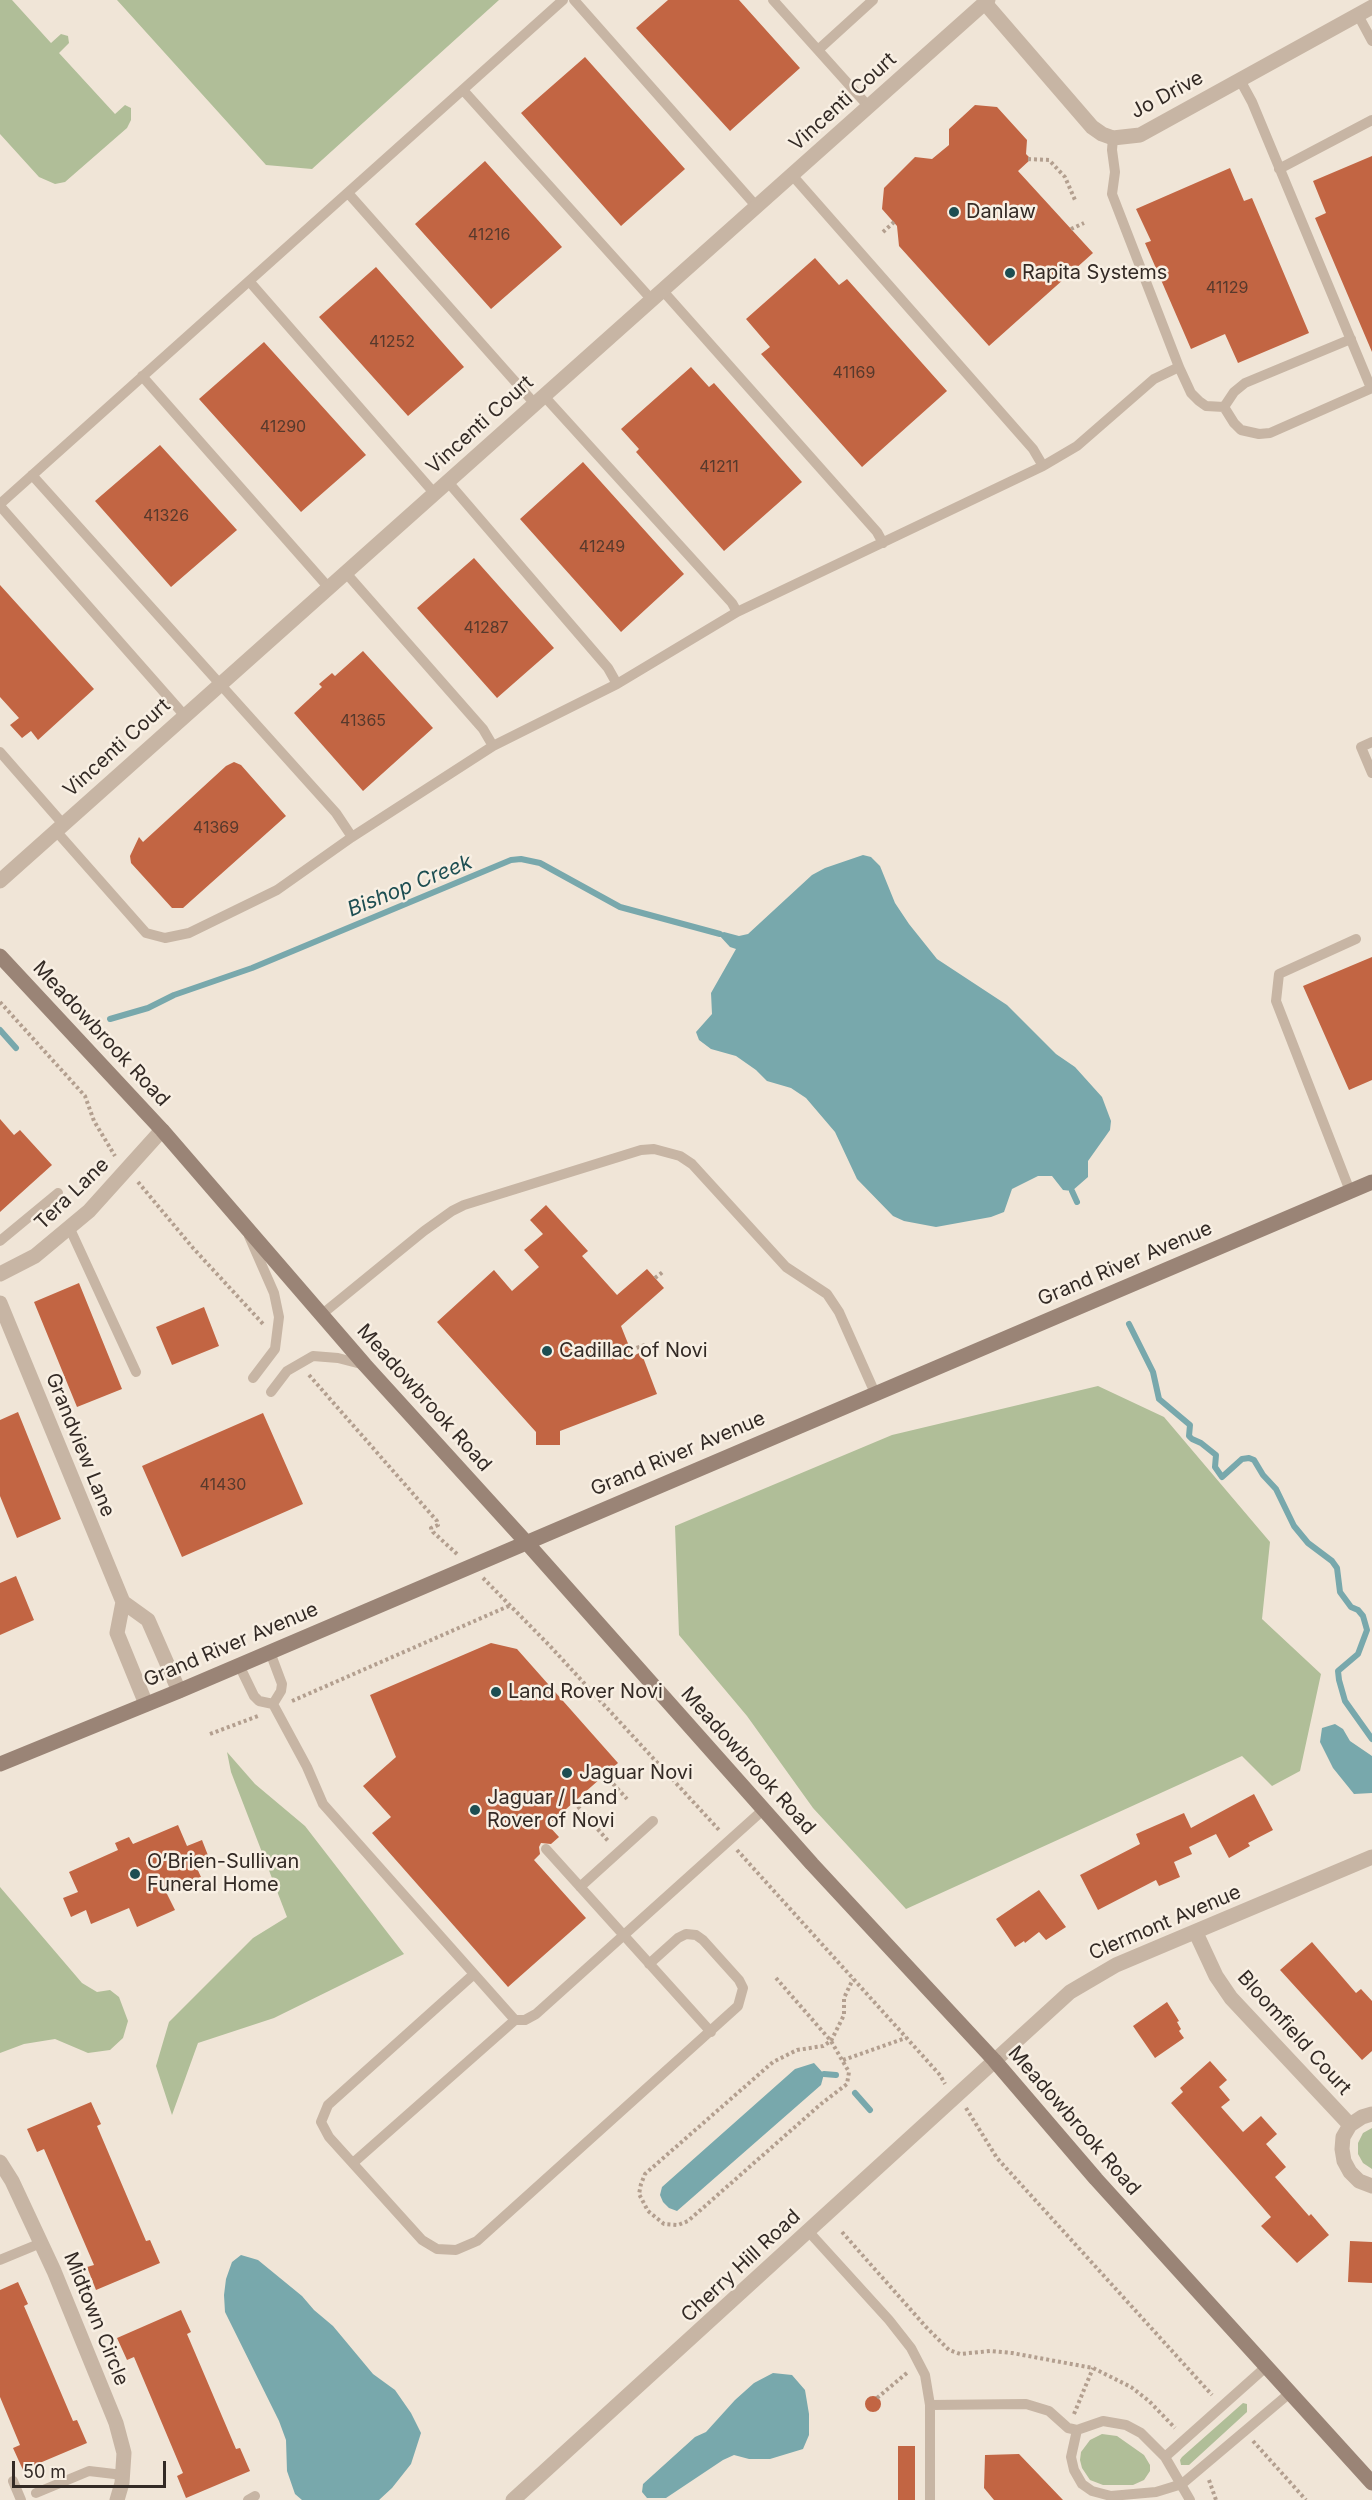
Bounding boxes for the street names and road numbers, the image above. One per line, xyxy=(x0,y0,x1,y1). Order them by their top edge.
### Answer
street label: Vincenti Court xyxy=(785,48,901,156)
street label: Jo Drive xyxy=(1127,66,1207,124)
street label: Vincenti Court xyxy=(422,371,538,479)
street label: Vincenti Court xyxy=(59,694,175,802)
street label: Meadowbrook Road xyxy=(28,956,174,1112)
street label: Tera Lane xyxy=(30,1153,114,1235)
street label: Grand River Avenue xyxy=(1034,1216,1216,1312)
street label: Meadowbrook Road xyxy=(352,1319,496,1477)
street label: Grandview Lane xyxy=(40,1369,120,1521)
street label: Grand River Avenue xyxy=(587,1406,769,1502)
street label: Grand River Avenue xyxy=(140,1597,322,1693)
street label: Meadowbrook Road xyxy=(676,1682,820,1840)
street label: Clermont Avenue xyxy=(1085,1880,1245,1966)
street label: Bloomfield Court xyxy=(1232,1966,1356,2100)
street label: Meadowbrook Road xyxy=(1003,2042,1145,2200)
street label: Cherry Hill Road xyxy=(677,2205,805,2327)
street label: Midtown Circle xyxy=(58,2249,134,2389)

